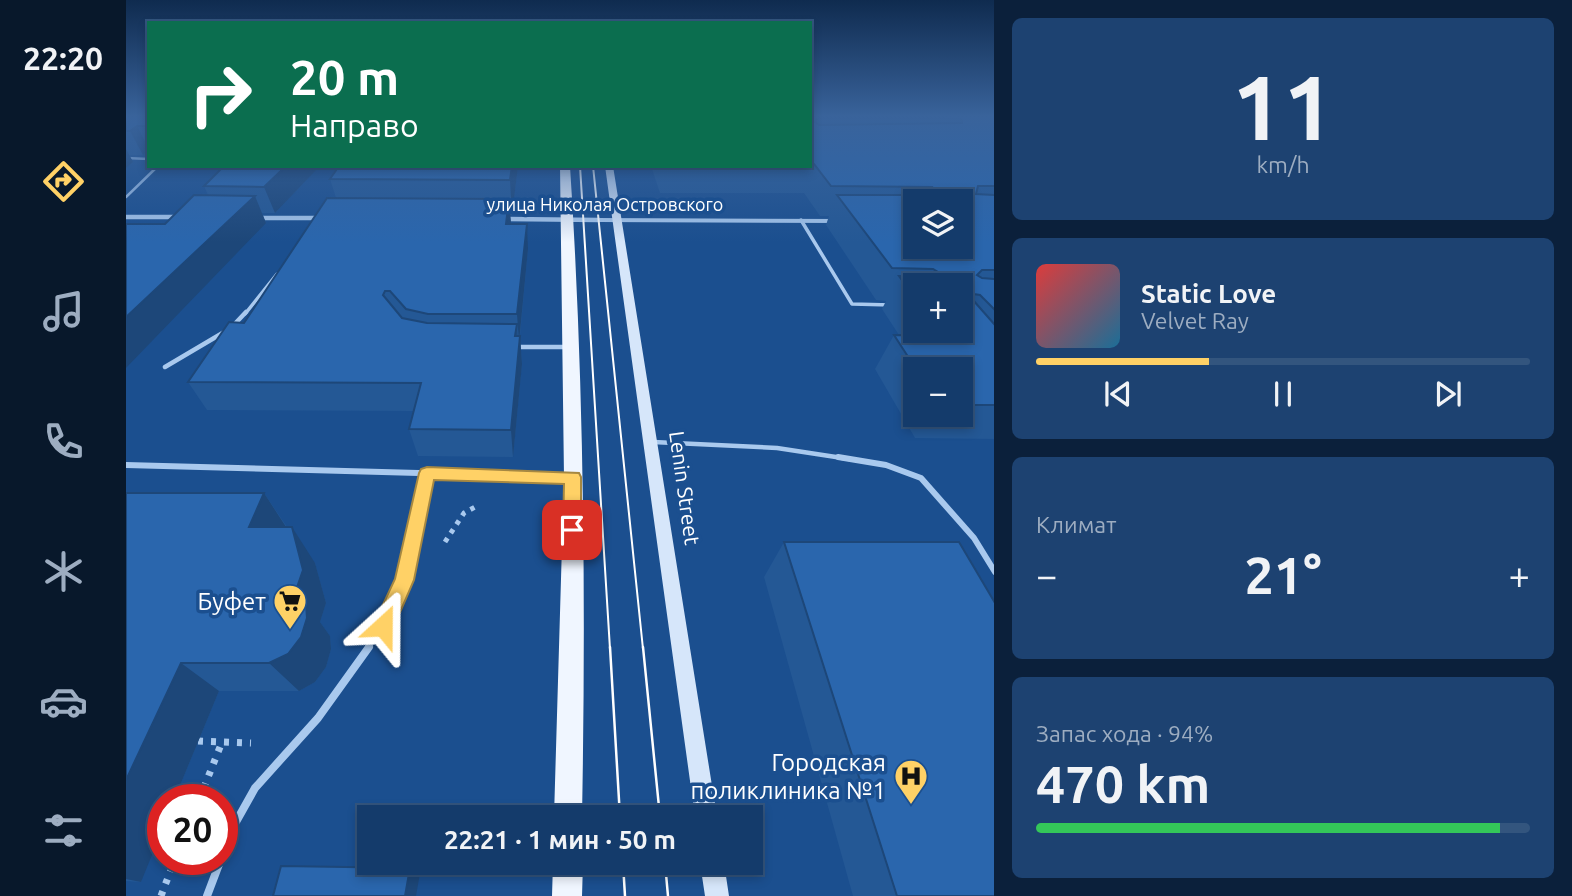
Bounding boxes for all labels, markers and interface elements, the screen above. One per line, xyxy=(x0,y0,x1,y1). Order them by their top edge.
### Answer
text: 22:20 xyxy=(23,40,103,76)
icon: right xyxy=(175,49,266,140)
text: 20 m xyxy=(290,49,399,104)
text: 11 xyxy=(1232,55,1334,157)
text: Направо xyxy=(290,107,419,143)
text: km/h xyxy=(1256,152,1310,177)
icon: directions xyxy=(39,157,88,206)
map controls xyxy=(903,189,973,427)
button: layers xyxy=(903,189,973,259)
street label: улица Николая Островского xyxy=(487,194,723,214)
button: + xyxy=(903,273,973,343)
text: Static Love xyxy=(1141,279,1276,308)
icon: music xyxy=(39,287,88,336)
text: Velvet Ray xyxy=(1141,308,1249,333)
button: − xyxy=(903,357,973,427)
icon: previous xyxy=(1099,375,1137,413)
icon: pause xyxy=(1264,375,1302,413)
icon: next xyxy=(1429,375,1467,413)
icon: phone xyxy=(39,417,88,466)
street label: Lenin Street xyxy=(665,429,705,547)
pin xyxy=(542,500,602,560)
icon: arrive xyxy=(553,511,591,549)
text: Климат xyxy=(1036,512,1116,537)
text: 21° xyxy=(1244,546,1322,604)
icon: climate xyxy=(39,547,88,596)
text: − xyxy=(1036,554,1057,596)
text: + xyxy=(1509,554,1530,596)
supermarket icon: Буфет xyxy=(271,582,309,631)
place label: Буфет xyxy=(198,588,266,615)
position arrow xyxy=(346,589,420,663)
icon: car xyxy=(39,677,88,726)
text: Запас хода · 94% xyxy=(1036,721,1213,746)
place label: Городская поликлиника №1 xyxy=(690,749,886,804)
text: 470 km xyxy=(1036,755,1210,813)
hospital icon: Городская поликлиника №1 xyxy=(892,757,930,806)
speed limit sign: 20 xyxy=(147,784,238,875)
icon: filters xyxy=(39,806,88,855)
text: 22:21 · 1 мин · 50 m xyxy=(444,825,676,854)

